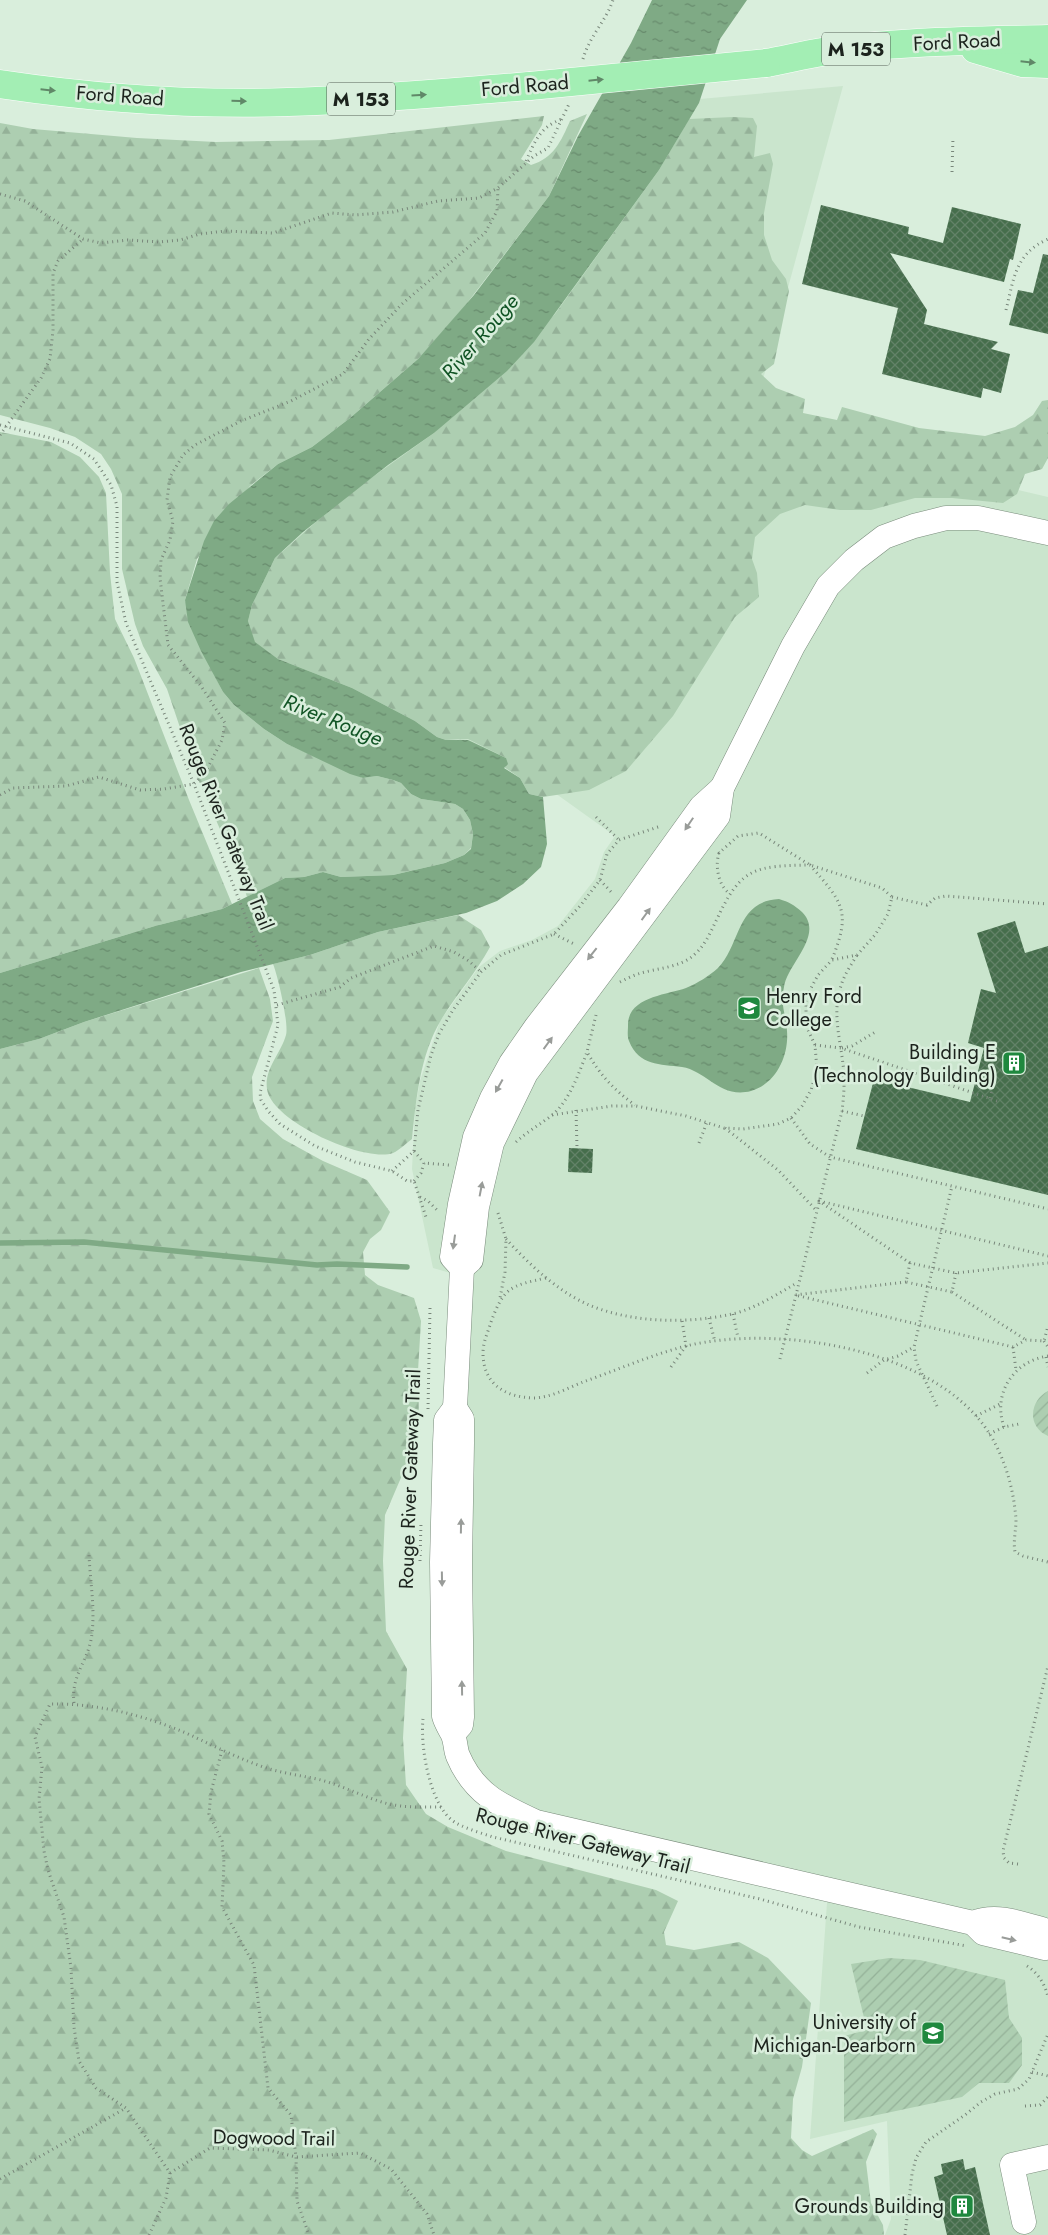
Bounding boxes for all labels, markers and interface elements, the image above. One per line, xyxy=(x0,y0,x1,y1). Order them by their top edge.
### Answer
street label: Ford Road xyxy=(912,25,1002,59)
road number: M 153 xyxy=(822,33,890,66)
one-way arrow xyxy=(1020,59,1036,67)
street label: Ford Road xyxy=(480,68,570,104)
one-way arrow xyxy=(589,76,605,84)
street label: Ford Road xyxy=(75,78,165,114)
road number: M 153 xyxy=(327,82,395,116)
one-way arrow xyxy=(41,87,57,95)
one-way arrow xyxy=(411,91,427,99)
one-way arrow xyxy=(232,98,248,106)
water label: River Rouge xyxy=(434,287,526,386)
water label: River Rouge xyxy=(279,687,388,754)
street label: Rouge River Gateway Trail xyxy=(171,719,281,935)
one-way arrow xyxy=(684,817,694,830)
one-way arrow xyxy=(641,908,652,921)
one-way arrow xyxy=(587,947,598,960)
place label: Henry Ford College xyxy=(766,982,862,1034)
school or university icon: Henry Ford College xyxy=(736,995,762,1021)
one-way arrow xyxy=(543,1036,553,1050)
place label: Building E (Technology Building) xyxy=(813,1038,996,1090)
building icon: Building E (Technology Building) xyxy=(1001,1050,1027,1076)
one-way arrow xyxy=(494,1080,503,1093)
one-way arrow xyxy=(477,1181,485,1197)
one-way arrow xyxy=(450,1234,458,1250)
street label: Rouge River Gateway Trail xyxy=(392,1368,428,1590)
one-way arrow xyxy=(457,1518,465,1534)
one-way arrow xyxy=(438,1572,446,1588)
one-way arrow xyxy=(458,1680,466,1696)
street label: Rouge River Gateway Trail xyxy=(473,1800,693,1882)
one-way arrow xyxy=(1001,1935,1016,1943)
place label: University of Michigan-Dearborn xyxy=(754,2008,917,2060)
school or university icon: University of Michigan-Dearborn xyxy=(920,2020,946,2046)
street label: Dogwood Trail xyxy=(213,2122,335,2154)
place label: Grounds Building xyxy=(795,2192,944,2221)
building icon: Grounds Building xyxy=(949,2193,975,2219)

